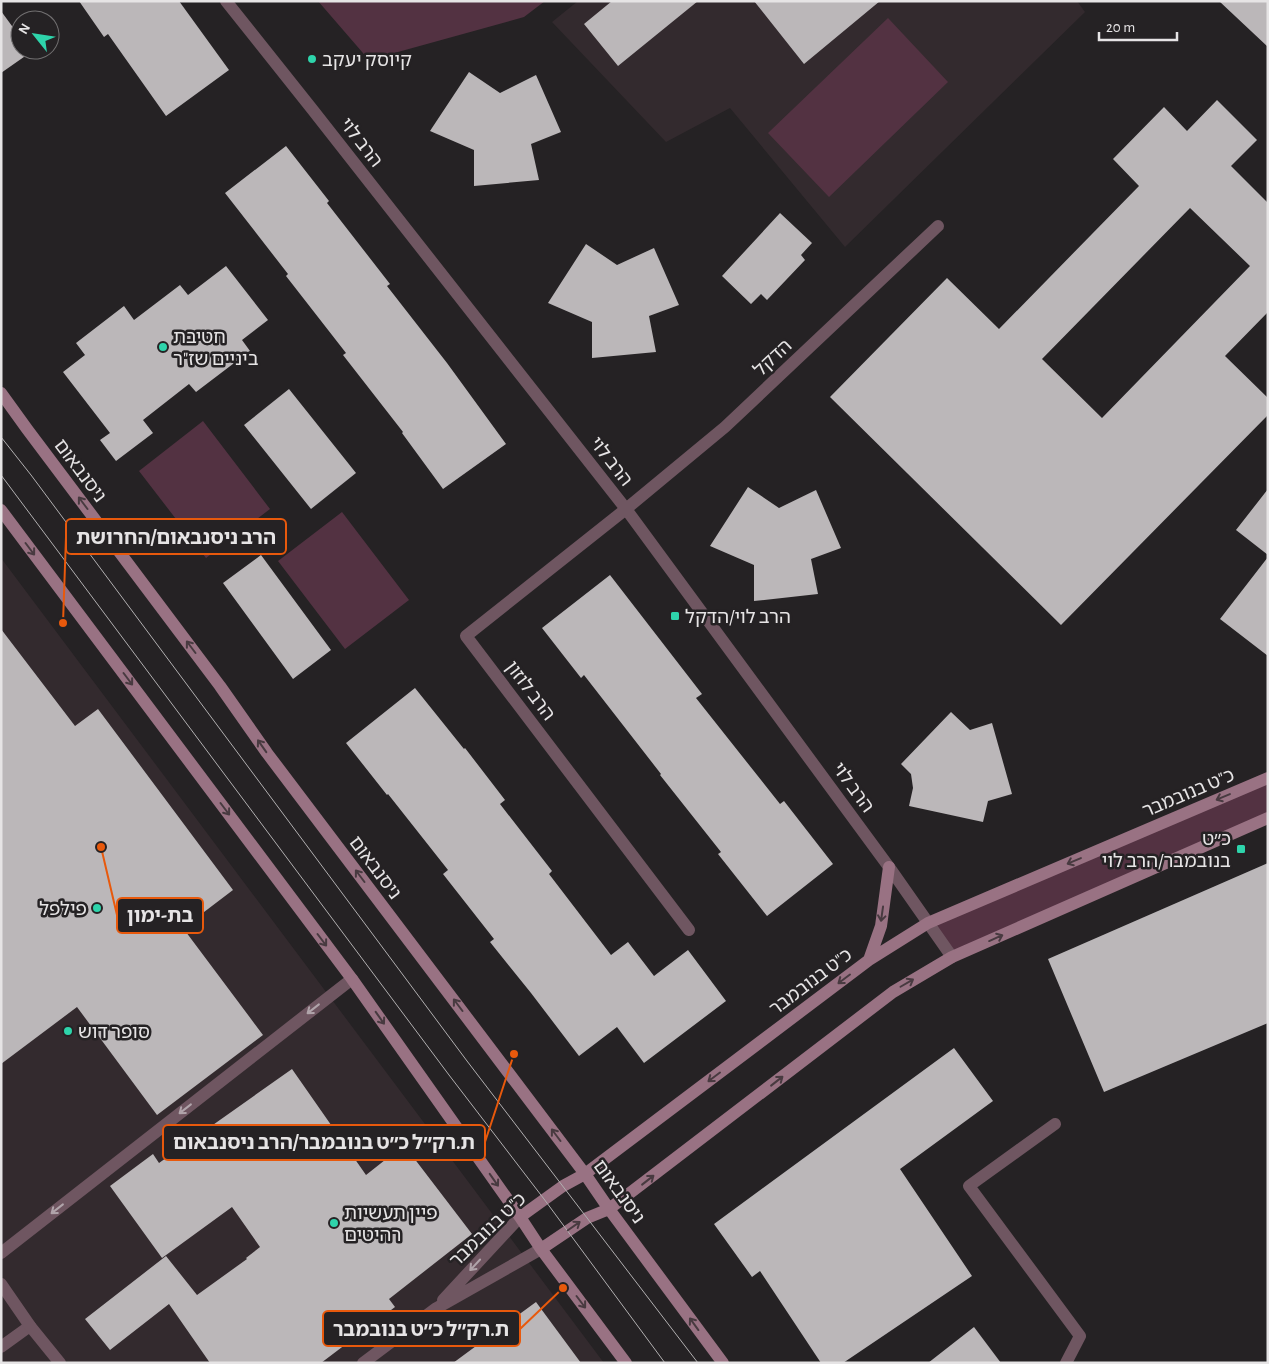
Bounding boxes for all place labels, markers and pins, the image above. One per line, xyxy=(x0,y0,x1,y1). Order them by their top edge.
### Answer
place label: קיוסק יעקב xyxy=(322,51,412,70)
marker: קיוסק יעקב xyxy=(306,53,318,65)
place label: חטיבת ביניים שז"ר xyxy=(173,328,259,369)
marker: חטיבת ביניים שז"ר xyxy=(157,341,169,353)
callout: הרב ניסנבאום/החרושת xyxy=(66,519,286,554)
place label: הרב לוי/הדקל xyxy=(685,608,791,627)
marker: הרב לוי/הדקל xyxy=(669,610,681,622)
place label: כ״ט בנובמבר/הרב לוי xyxy=(1102,830,1231,871)
marker: כ״ט בנובמבר/הרב לוי xyxy=(1235,843,1247,855)
callout: בת-ימון xyxy=(117,898,203,933)
place label: פילפל xyxy=(39,900,87,919)
marker: פילפל xyxy=(91,902,103,914)
place label: סופר דוש xyxy=(78,1023,150,1042)
marker: סופר דוש xyxy=(62,1025,74,1037)
callout: ת.רק״ל כ״ט בנובמבר/הרב ניסנבאום xyxy=(163,1125,485,1160)
place label: פיין תעשיות רהיטים xyxy=(344,1204,438,1245)
marker: פיין תעשיות רהיטים xyxy=(328,1217,340,1229)
callout: ת.רק״ל כ״ט בנובמבר xyxy=(323,1311,520,1346)

